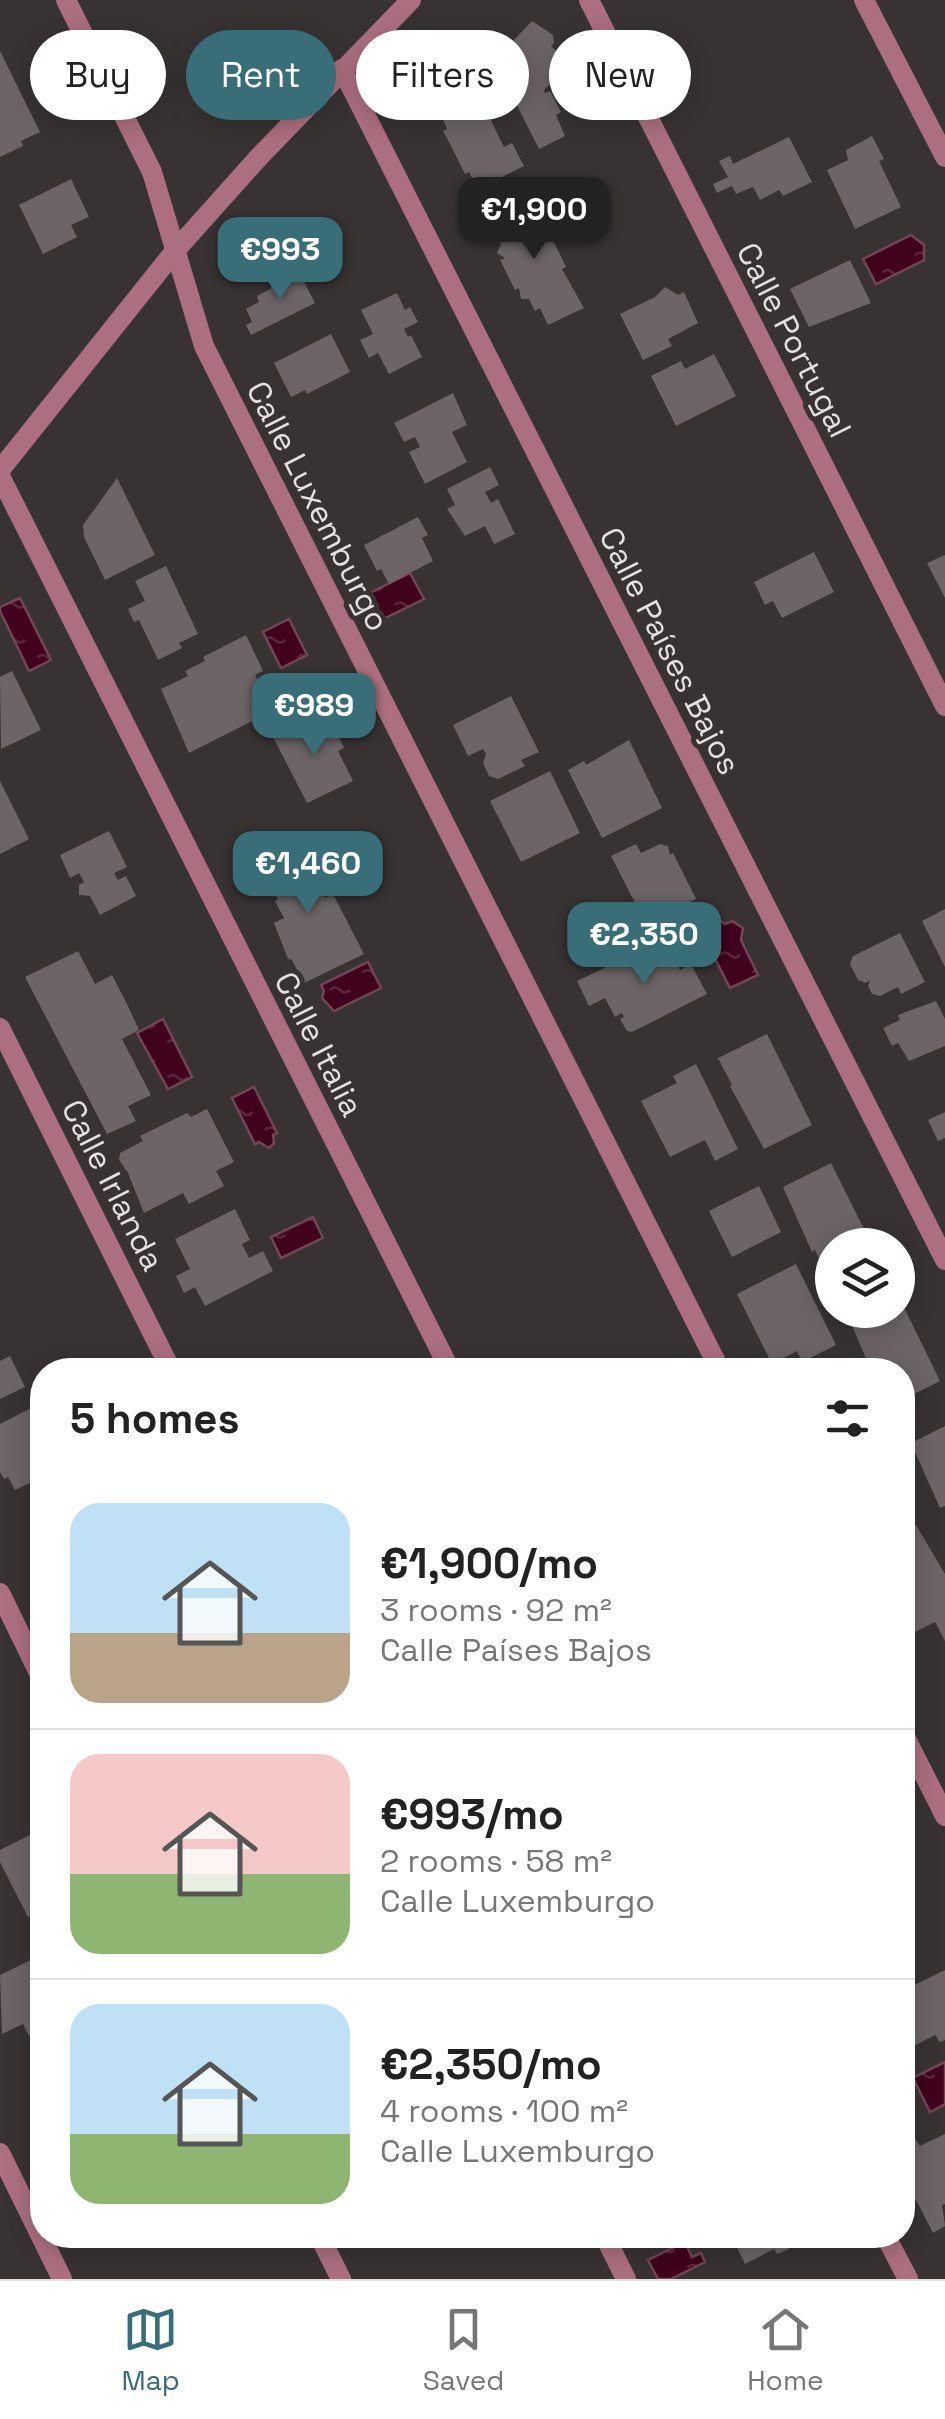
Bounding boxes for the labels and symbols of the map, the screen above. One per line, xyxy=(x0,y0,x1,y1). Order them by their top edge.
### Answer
pin: €1,900 xyxy=(453,177,615,262)
pin: €993 xyxy=(221,217,339,302)
street label: Calle Portugal xyxy=(728,236,860,444)
street label: Calle Luxemburgo xyxy=(238,374,398,638)
street label: Calle Países Bajos xyxy=(590,521,750,781)
pin: €989 xyxy=(255,673,373,758)
pin: €1,460 xyxy=(227,831,389,916)
pin: €2,350 xyxy=(563,902,725,987)
street label: Calle Italia xyxy=(266,965,372,1123)
street label: Calle Irlanda xyxy=(53,1093,173,1277)

